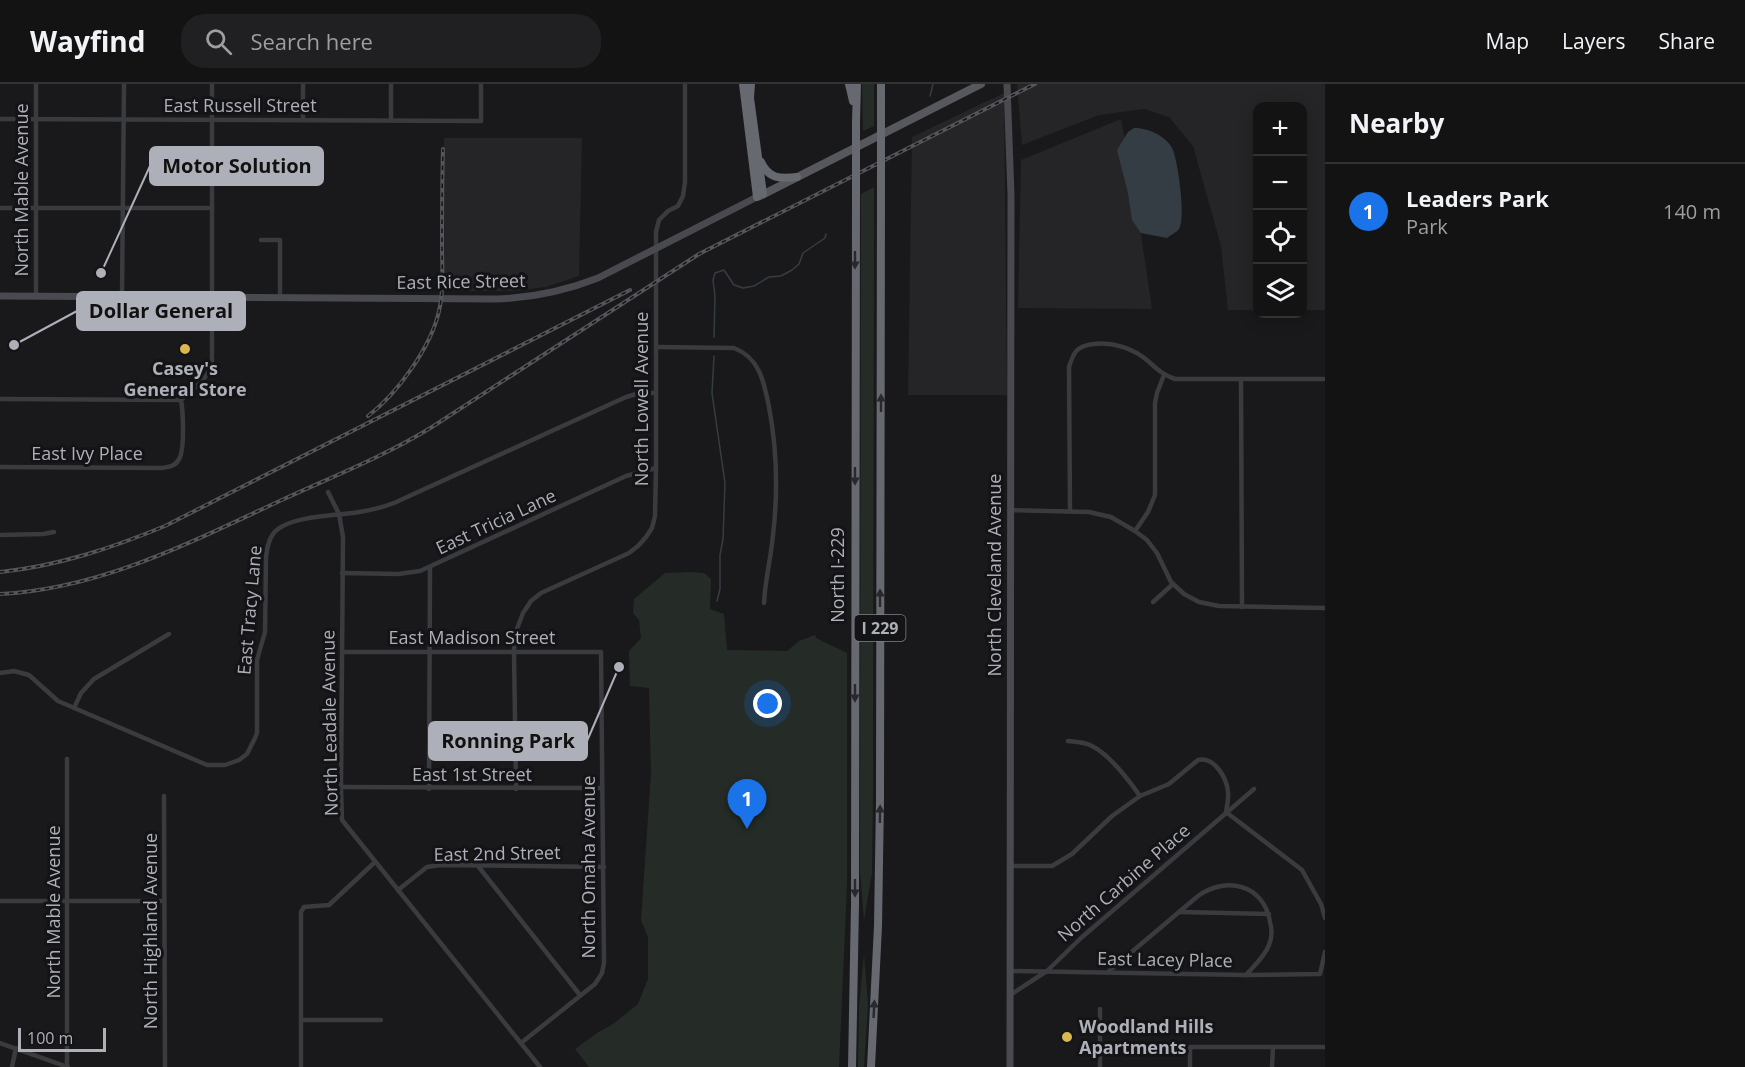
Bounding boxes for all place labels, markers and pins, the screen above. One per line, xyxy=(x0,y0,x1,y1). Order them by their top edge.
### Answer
callout: Motor Solution xyxy=(150,147,323,185)
callout: Dollar General xyxy=(77,292,245,330)
marker: Casey's General Store xyxy=(178,342,192,356)
place label: Casey's General Store xyxy=(123,356,247,401)
callout: Ronning Park xyxy=(429,722,587,760)
pin: 1 xyxy=(728,780,766,829)
place label: Woodland Hills Apartments xyxy=(1079,1014,1214,1059)
marker: Woodland Hills Apartments xyxy=(1060,1030,1074,1044)

